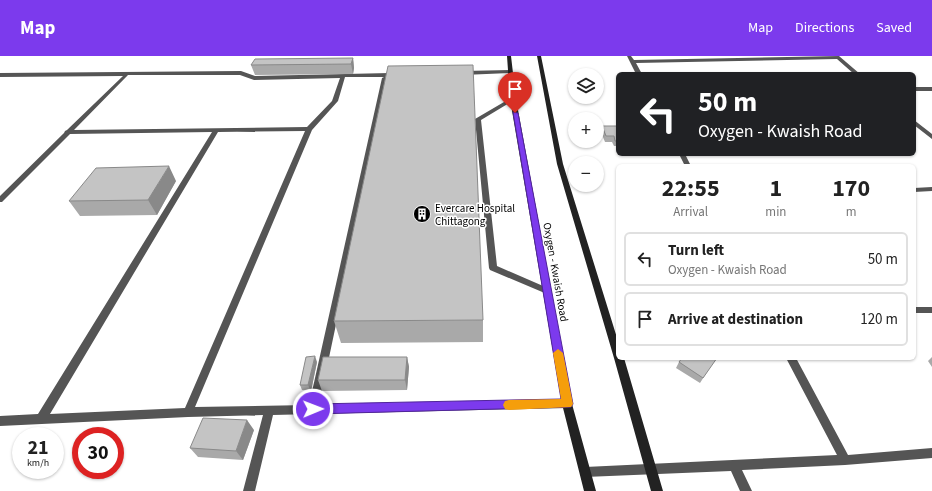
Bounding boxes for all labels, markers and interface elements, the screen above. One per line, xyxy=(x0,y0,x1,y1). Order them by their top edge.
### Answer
text: Map xyxy=(20,15,55,42)
text: Map xyxy=(748,18,773,38)
text: Directions xyxy=(795,18,854,38)
text: Saved xyxy=(876,18,912,38)
map controls xyxy=(568,68,604,192)
button: layers xyxy=(568,68,604,104)
pin xyxy=(498,72,532,113)
icon: arrive xyxy=(504,78,526,100)
text: 50 m xyxy=(698,82,757,122)
icon: left xyxy=(632,88,684,140)
button: + xyxy=(568,112,604,148)
text: Oxygen - Kwaish Road xyxy=(698,119,862,144)
button: − xyxy=(568,156,604,192)
text: 22:55 xyxy=(662,171,720,206)
text: 1 xyxy=(770,171,782,206)
text: 170 xyxy=(832,171,870,206)
place label: Evercare Hospital Chittagong xyxy=(435,201,515,229)
text: Arrival xyxy=(673,203,708,221)
text: min xyxy=(765,203,786,221)
text: m xyxy=(846,203,857,221)
building icon: Evercare Hospital Chittagong xyxy=(412,204,432,224)
street label: Oxygen - Kwaish Road xyxy=(539,221,572,323)
text: Turn left xyxy=(668,240,724,261)
icon: left xyxy=(634,248,656,270)
text: 50 m xyxy=(868,249,898,270)
text: Oxygen - Kwaish Road xyxy=(668,261,787,279)
icon: arrive xyxy=(634,308,656,330)
text: Arrive at destination xyxy=(668,309,803,330)
text: 120 m xyxy=(860,309,898,330)
position arrow xyxy=(292,388,334,430)
speed limit sign: 30 xyxy=(72,427,124,479)
text: 21 xyxy=(27,434,49,462)
text: km/h xyxy=(27,456,49,470)

